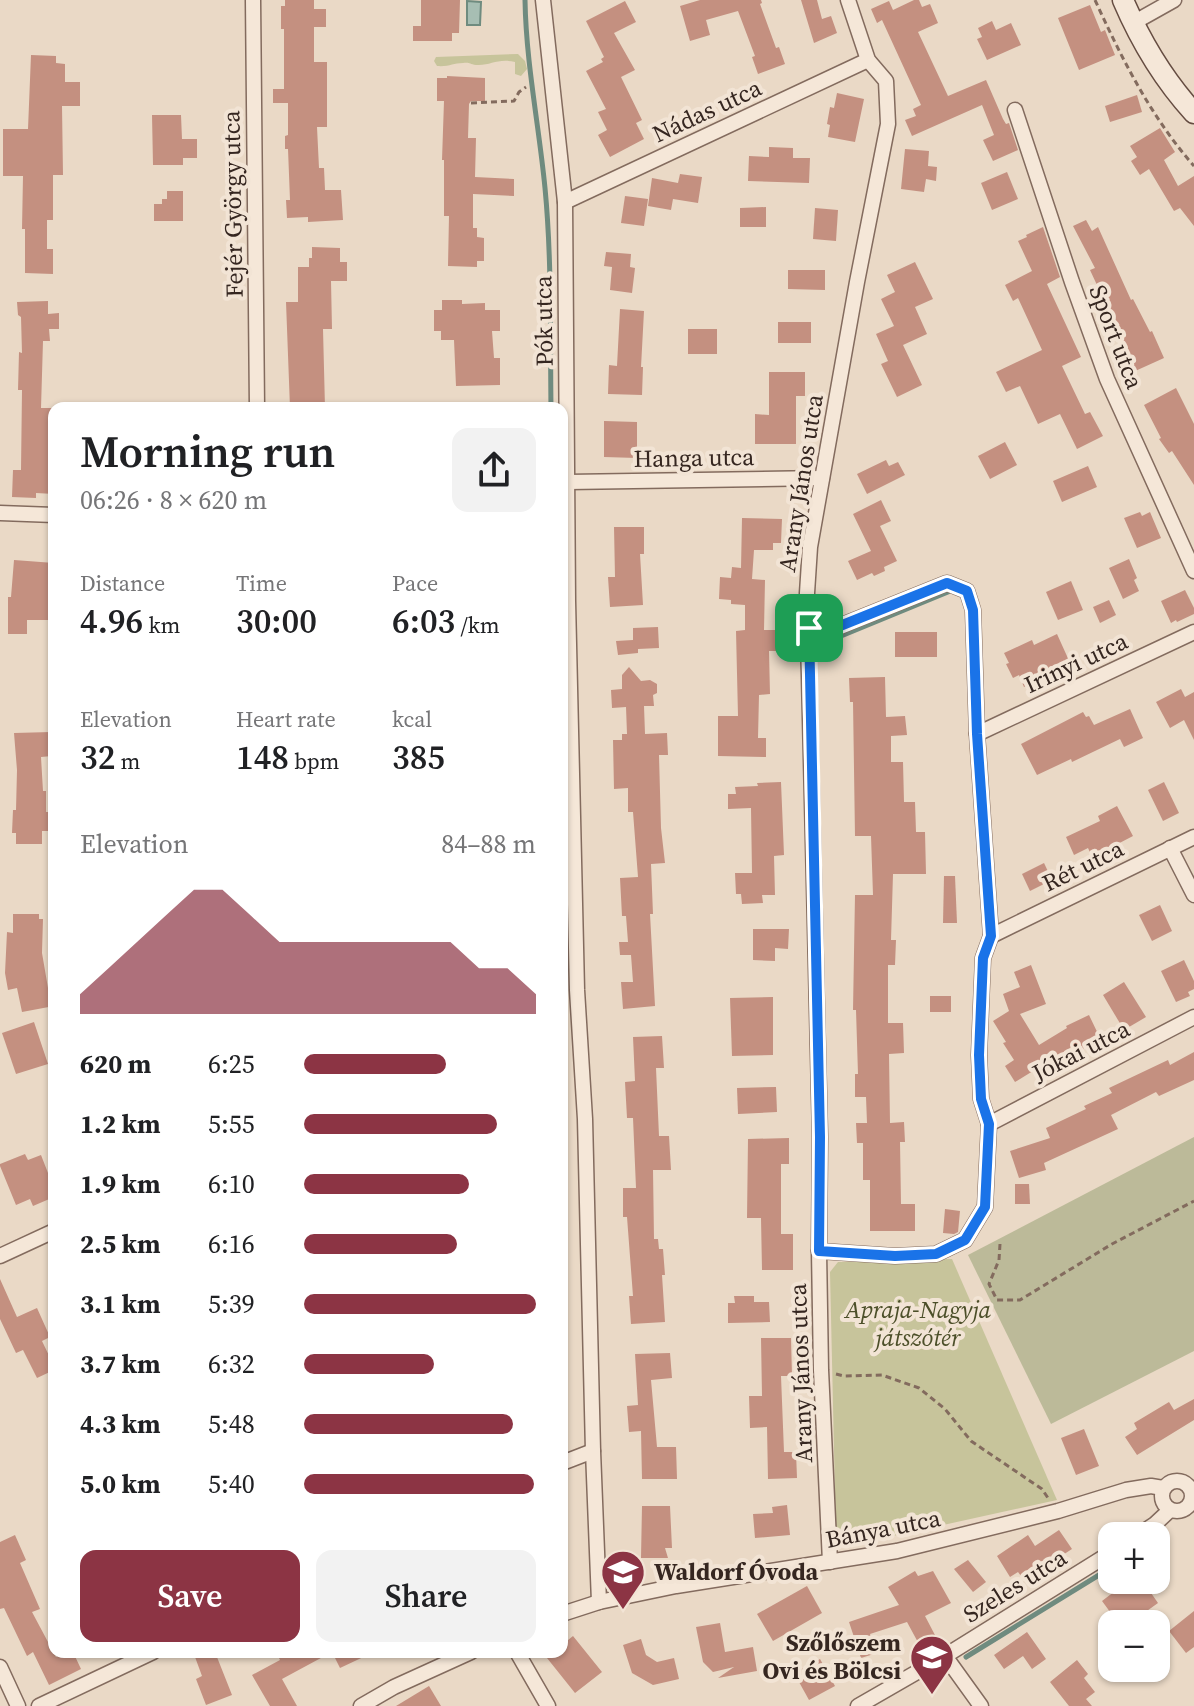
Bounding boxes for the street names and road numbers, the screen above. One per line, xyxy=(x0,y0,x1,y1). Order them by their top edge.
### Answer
street label: Nádas utca xyxy=(647,71,767,150)
street label: Fejér György utca xyxy=(214,109,251,298)
street label: Pók utca xyxy=(526,274,561,367)
street label: Sport utca xyxy=(1082,280,1152,394)
street label: Arany János utca xyxy=(770,391,831,574)
street label: Hanga utca xyxy=(633,440,755,475)
street label: Irinyi utca xyxy=(1019,624,1134,701)
street label: Rét utca xyxy=(1037,831,1130,899)
street label: Jókai utca xyxy=(1026,1012,1136,1090)
street label: Arany János utca xyxy=(781,1282,820,1463)
street label: Bánya utca xyxy=(823,1501,944,1556)
street label: Szeles utca xyxy=(957,1540,1073,1630)

